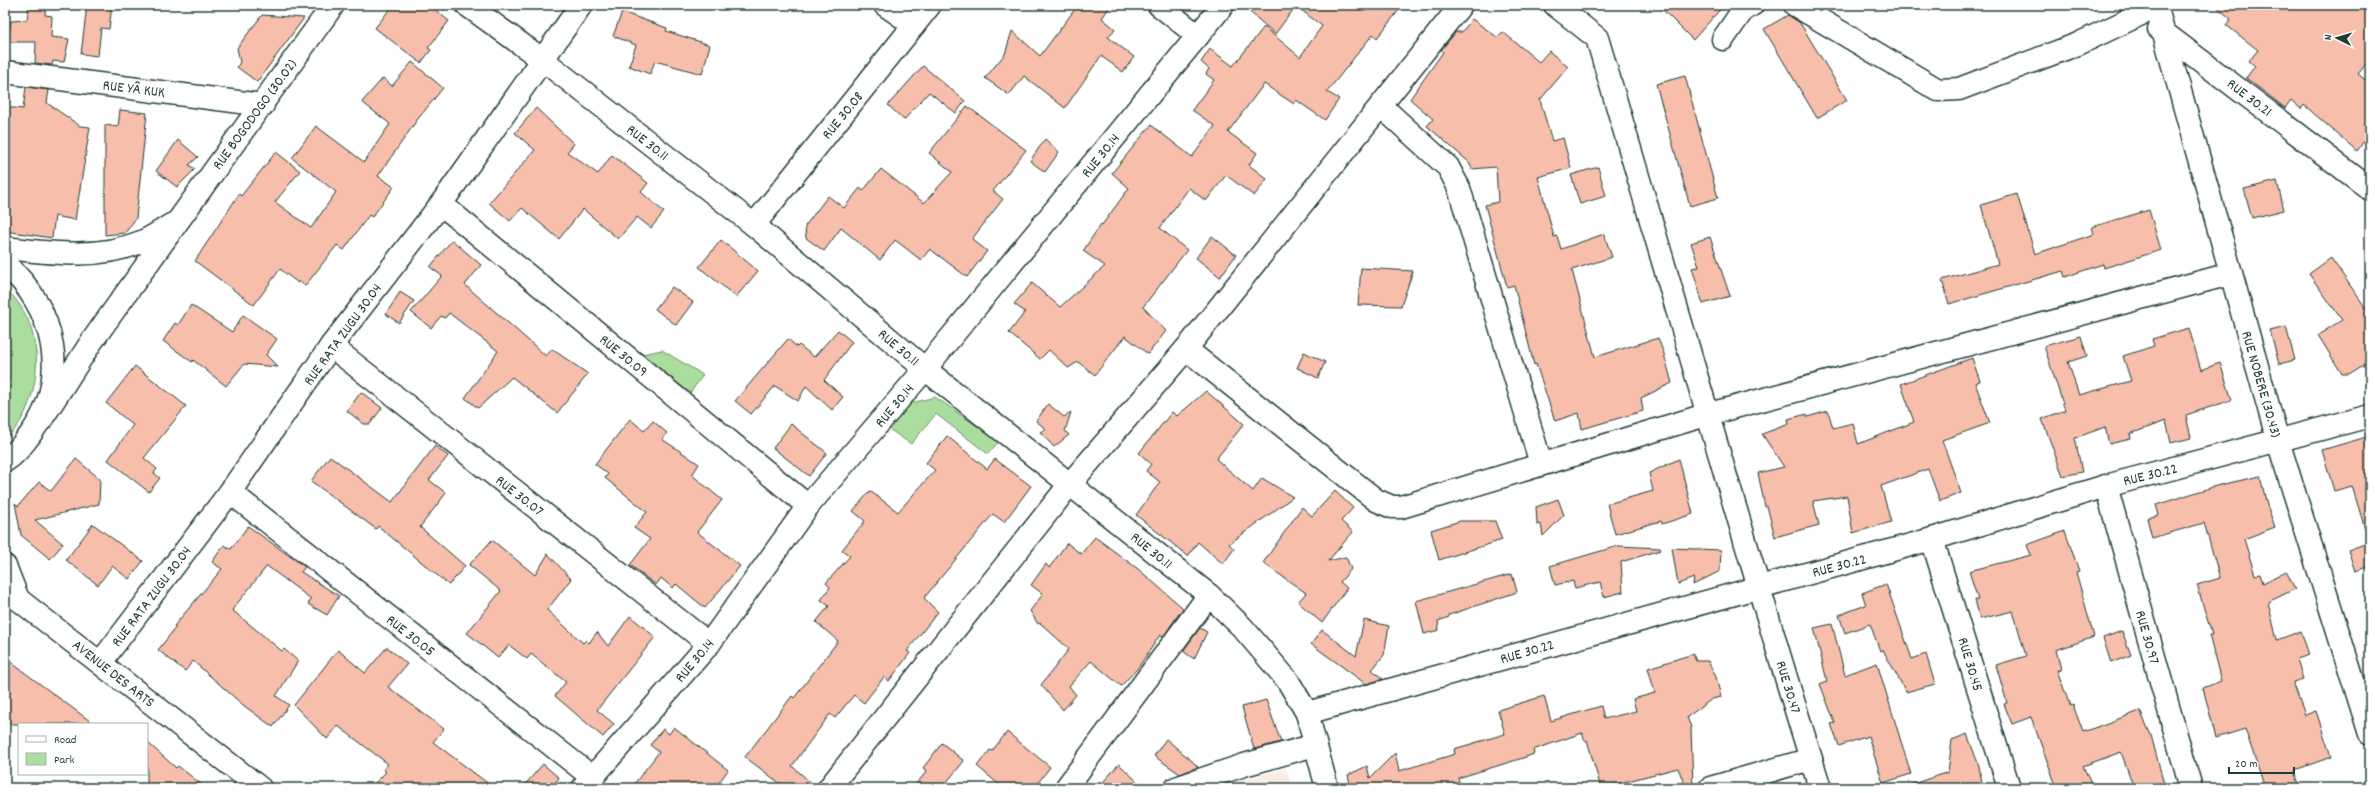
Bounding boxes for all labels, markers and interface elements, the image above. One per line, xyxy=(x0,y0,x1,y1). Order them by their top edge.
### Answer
north arrow xyxy=(2317,18,2357,58)
text: N xyxy=(2321,33,2337,41)
street label: RUE BOGODOGO (30.02) xyxy=(208,55,303,175)
street label: RUE 30.21 xyxy=(2221,74,2276,123)
street label: RUE YÂ KUK xyxy=(101,75,166,105)
street label: RUE 30.08 xyxy=(817,87,870,145)
street label: RUE 30.11 xyxy=(621,120,673,167)
street label: RUE 30.14 xyxy=(1077,129,1126,183)
street label: RUE RATA ZUGU 30.04 xyxy=(299,279,388,391)
street label: RUE 30.11 xyxy=(872,324,923,373)
street label: RUE NOBERE (30.43) xyxy=(2234,329,2286,441)
street label: RUE 30.09 xyxy=(594,330,652,383)
street label: RUE 30.14 xyxy=(871,379,921,433)
street label: RUE 30.22 xyxy=(2121,459,2180,493)
street label: RUE 30.07 xyxy=(490,471,548,523)
street label: RUE 30.11 xyxy=(1125,528,1177,575)
street label: RUE RATA ZUGU 30.04 xyxy=(107,542,198,652)
street label: RUE 30.22 xyxy=(1810,549,1869,585)
street label: RUE 30.97 xyxy=(2128,608,2164,667)
street label: RUE 30.05 xyxy=(380,610,439,663)
street label: RUE 30.14 xyxy=(671,634,721,688)
street label: AVENUE DES ARTS xyxy=(67,635,159,714)
street label: RUE 30.22 xyxy=(1498,635,1557,671)
street label: RUE 30.45 xyxy=(1950,635,1988,694)
street label: RUE 30.47 xyxy=(1769,659,1806,717)
legend xyxy=(18,723,148,775)
text: Road xyxy=(54,732,76,749)
scale bar xyxy=(2229,749,2294,775)
text: Park xyxy=(54,752,75,769)
text: 20 m xyxy=(2235,756,2258,773)

